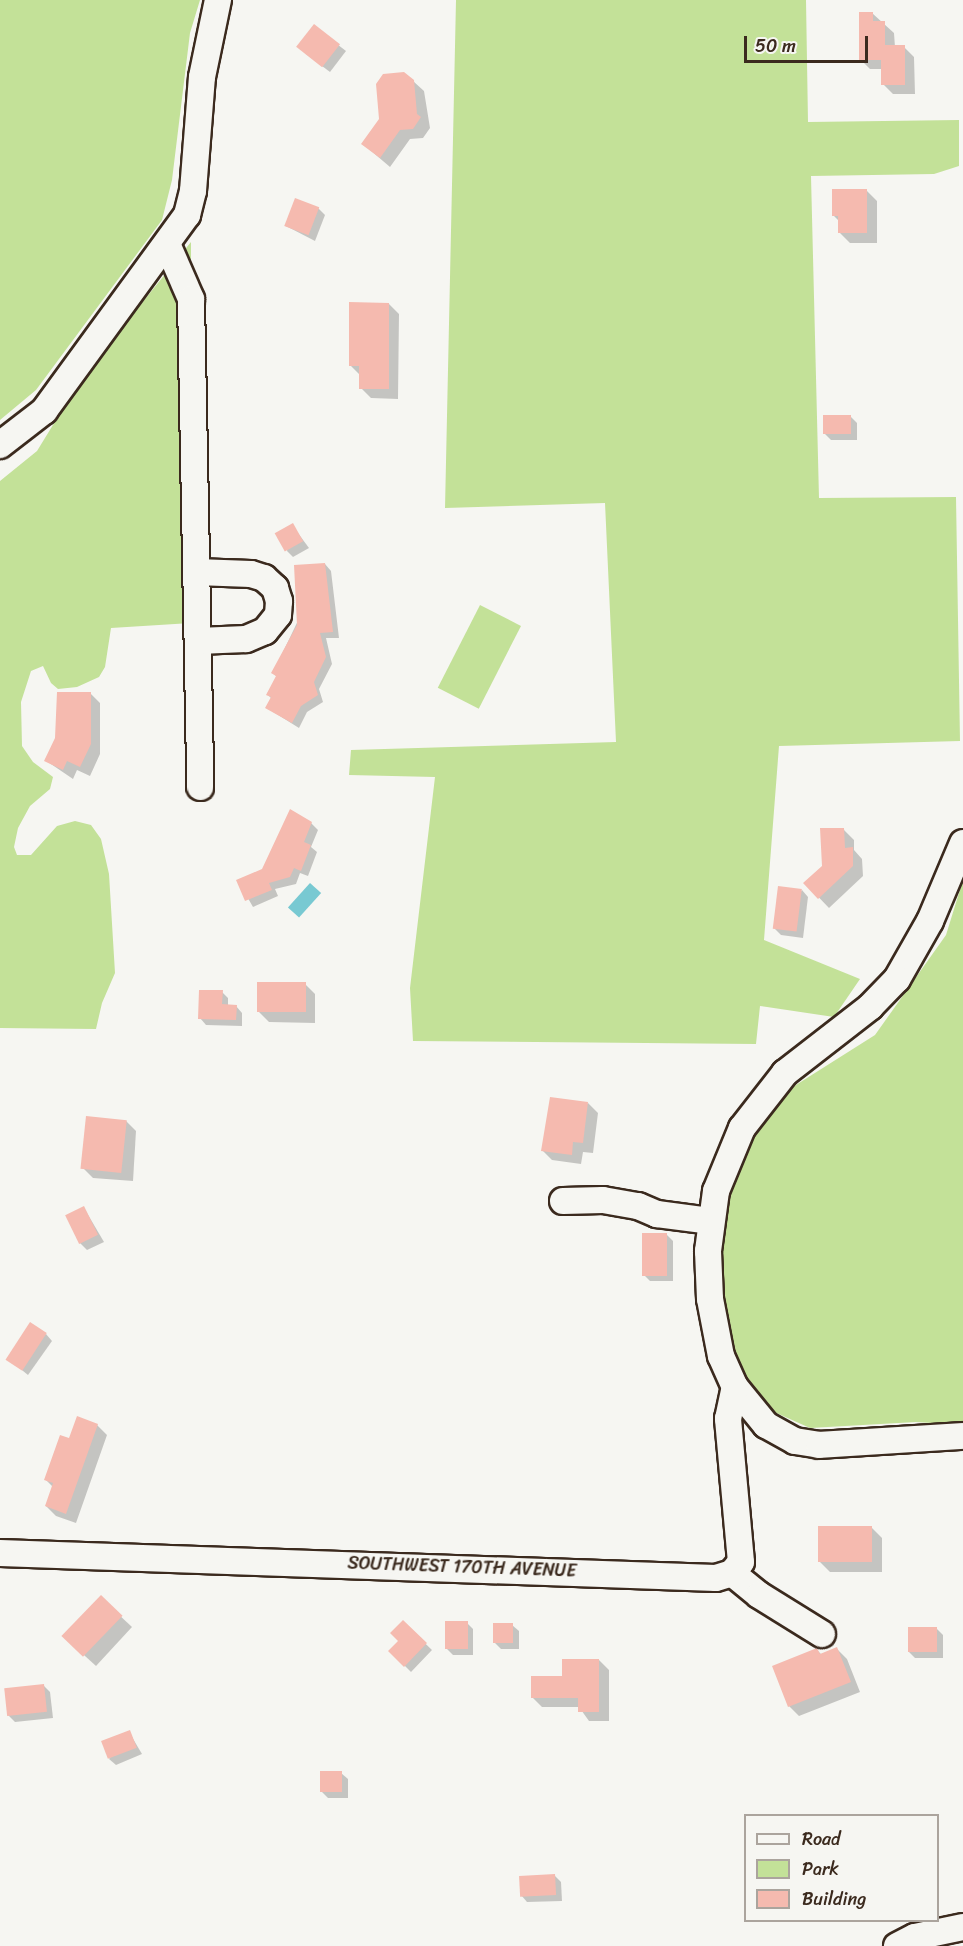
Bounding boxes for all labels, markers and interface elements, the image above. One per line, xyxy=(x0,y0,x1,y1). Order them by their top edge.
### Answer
scale bar xyxy=(747,24,872,62)
text: 50 m xyxy=(755,30,796,62)
street label: SOUTHWEST 170TH AVENUE xyxy=(347,1552,577,1582)
legend xyxy=(744,1814,939,1922)
text: Road xyxy=(802,1823,841,1855)
text: Park xyxy=(802,1853,839,1885)
text: Building xyxy=(802,1883,866,1915)

